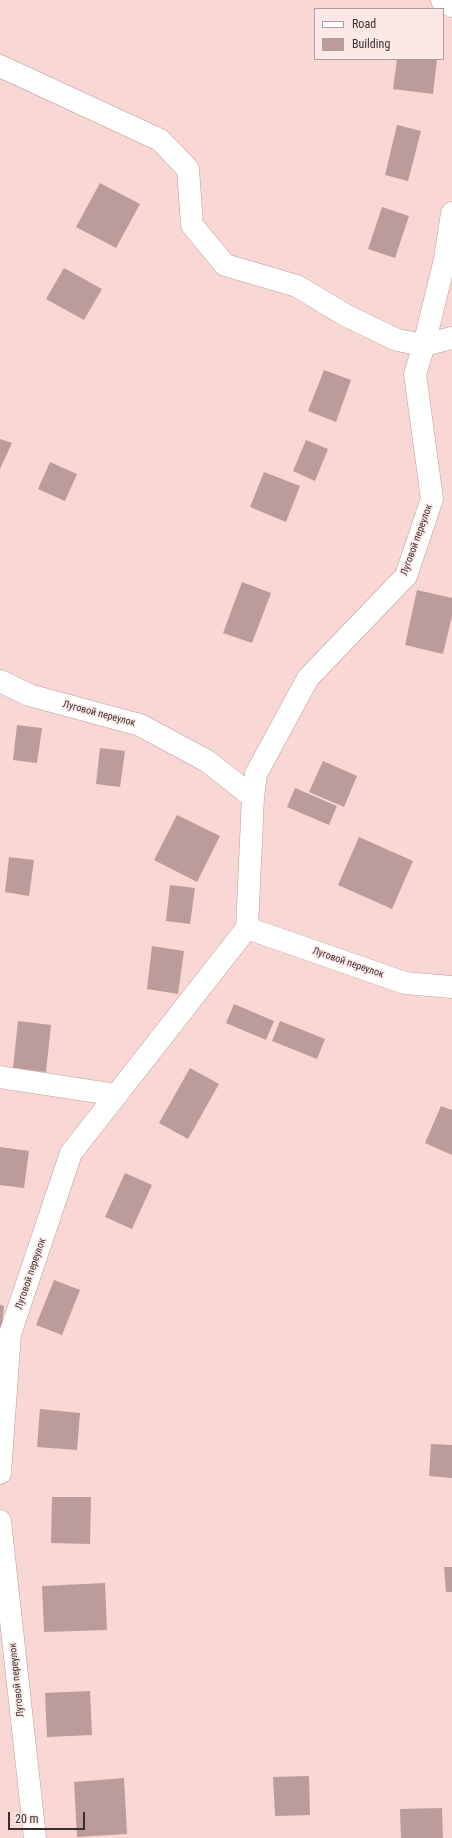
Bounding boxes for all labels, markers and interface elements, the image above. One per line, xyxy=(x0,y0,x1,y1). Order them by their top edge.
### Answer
legend xyxy=(314,8,444,60)
text: Road xyxy=(352,17,376,31)
text: Building xyxy=(352,37,390,51)
street label: Луговой переулок xyxy=(399,503,435,577)
street label: Луговой переулок xyxy=(61,699,137,729)
street label: Луговой переулок xyxy=(311,945,385,981)
street label: Луговой переулок xyxy=(13,1237,49,1311)
street label: Луговой переулок xyxy=(7,1642,27,1718)
scale bar xyxy=(10,1804,87,1830)
text: 20 m xyxy=(15,1812,39,1826)

